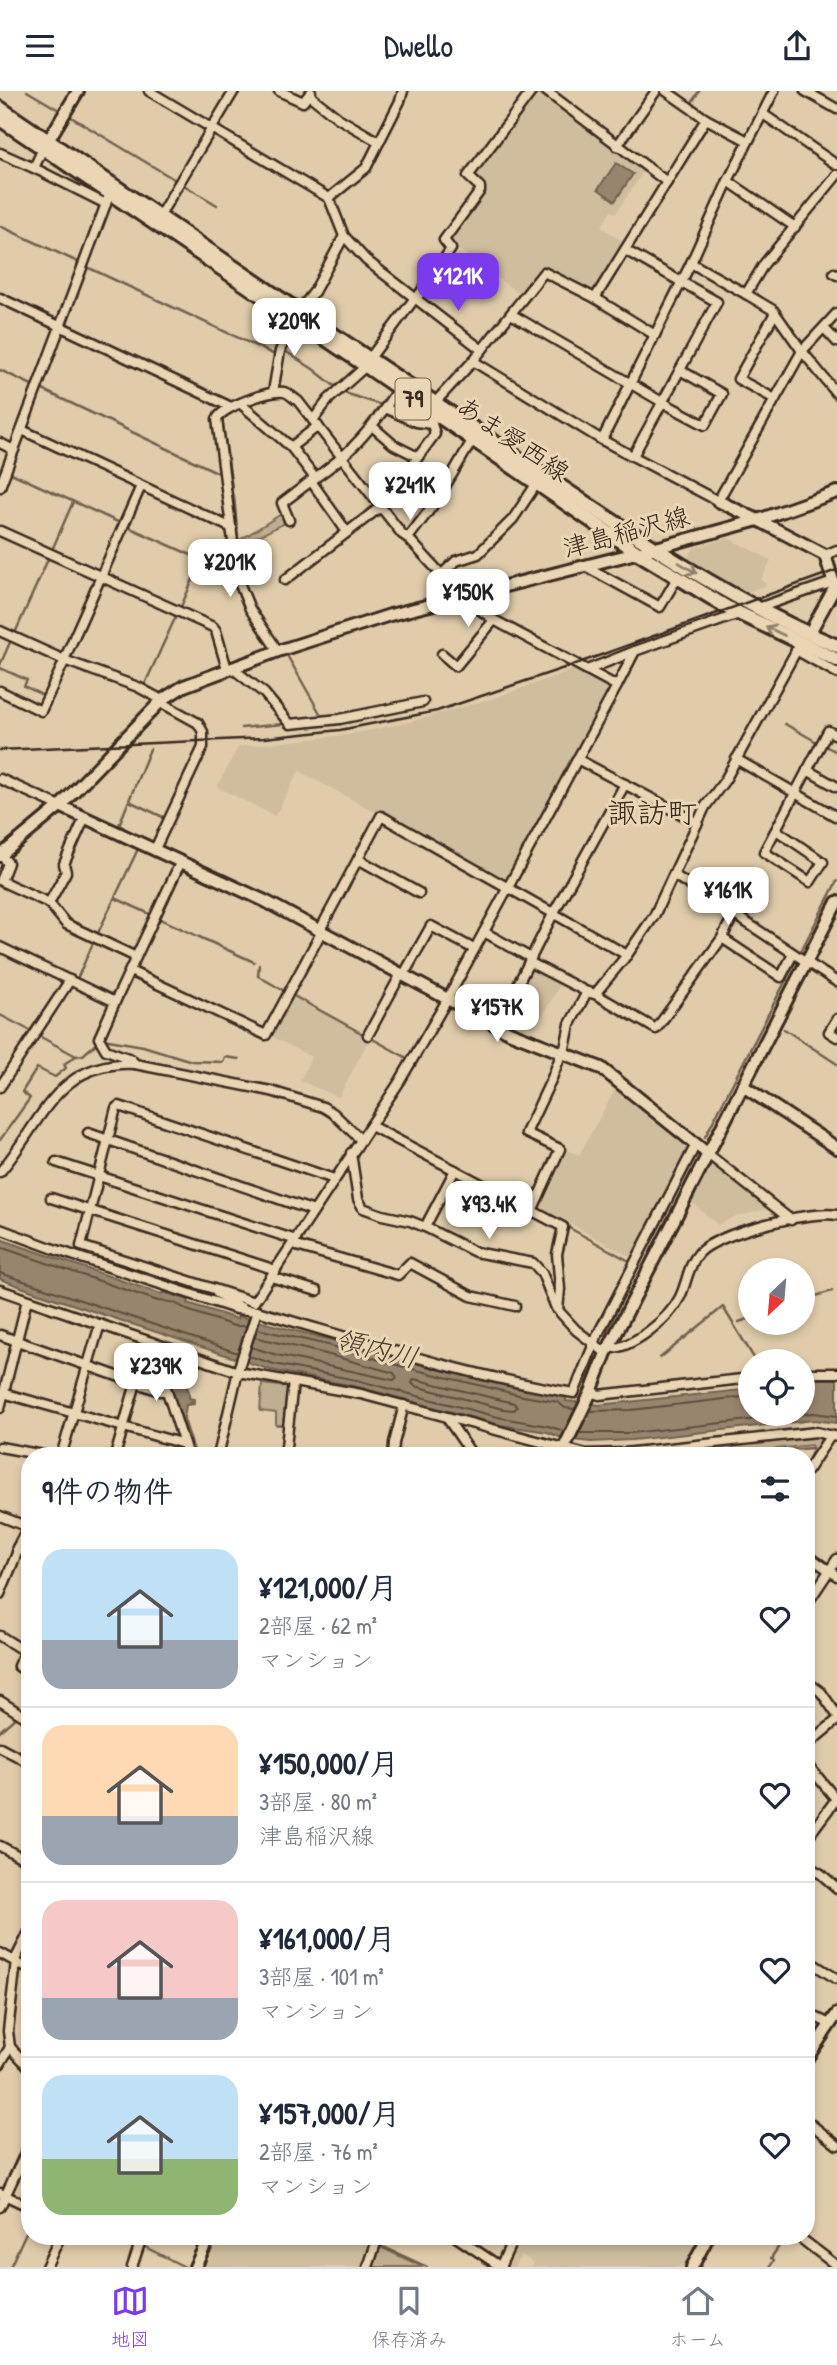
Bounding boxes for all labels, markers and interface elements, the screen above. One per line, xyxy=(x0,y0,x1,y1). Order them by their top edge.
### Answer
text: Dwello xyxy=(384,24,453,67)
icon: menu xyxy=(21,27,59,65)
icon: share xyxy=(778,27,816,65)
pin: ¥121K xyxy=(409,253,507,313)
text: ¥121K xyxy=(433,260,483,291)
pin: ¥209K xyxy=(245,299,343,358)
text: ¥209K xyxy=(268,305,320,336)
road number: 79 xyxy=(396,379,430,419)
street label: あま愛西線 xyxy=(450,388,577,489)
pin: ¥241K xyxy=(361,463,459,522)
text: ¥241K xyxy=(385,469,435,500)
street label: 津島稲沢線 xyxy=(559,498,693,565)
pin: ¥201K xyxy=(181,539,279,599)
text: ¥201K xyxy=(204,546,256,577)
one-way arrow xyxy=(677,562,697,576)
pin: ¥150K xyxy=(419,569,517,629)
text: ¥150K xyxy=(442,576,494,607)
one-way arrow xyxy=(765,624,786,638)
district label: 諏訪町 xyxy=(607,792,697,832)
pin: ¥161K xyxy=(679,867,777,927)
text: ¥161K xyxy=(704,874,752,905)
pin: ¥157K xyxy=(448,985,546,1044)
text: ¥157K xyxy=(471,991,523,1022)
pin: ¥93.4K xyxy=(432,1181,546,1241)
text: ¥93.4K xyxy=(462,1188,517,1219)
north arrow xyxy=(738,1258,816,1335)
map controls xyxy=(738,1258,815,1426)
water label: 領内川 xyxy=(332,1319,422,1377)
pin: ¥239K xyxy=(107,1343,205,1403)
button: locate xyxy=(738,1349,815,1426)
text: ¥239K xyxy=(130,1350,182,1381)
icon: filters xyxy=(756,1470,794,1508)
text: 9件の物件 xyxy=(42,1471,173,1511)
text: ¥121,000/月 xyxy=(259,1567,398,1607)
icon: home xyxy=(98,1577,182,1661)
icon: heart xyxy=(756,1600,794,1638)
text: 2部屋 · 62 m² xyxy=(259,1610,377,1641)
text: マンション xyxy=(259,1644,373,1675)
text: ¥150,000/月 xyxy=(259,1743,399,1783)
icon: home xyxy=(98,1753,182,1837)
icon: heart xyxy=(756,1776,794,1814)
text: 3部屋 · 80 m² xyxy=(259,1786,377,1817)
text: 津島稲沢線 xyxy=(259,1820,374,1851)
text: ¥161,000/月 xyxy=(259,1918,396,1958)
icon: home xyxy=(98,1928,182,2012)
icon: heart xyxy=(756,1951,794,1989)
text: 3部屋 · 101 m² xyxy=(259,1961,384,1992)
text: マンション xyxy=(259,1995,373,2026)
text: ¥157,000/月 xyxy=(259,2093,400,2133)
icon: home xyxy=(98,2103,182,2187)
icon: heart xyxy=(756,2126,794,2164)
text: 2部屋 · 76 m² xyxy=(259,2136,378,2167)
text: マンション xyxy=(259,2170,373,2201)
tab: 地図 xyxy=(111,2282,149,2352)
tab: 保存済み xyxy=(371,2282,447,2352)
tab: ホーム xyxy=(670,2282,726,2352)

